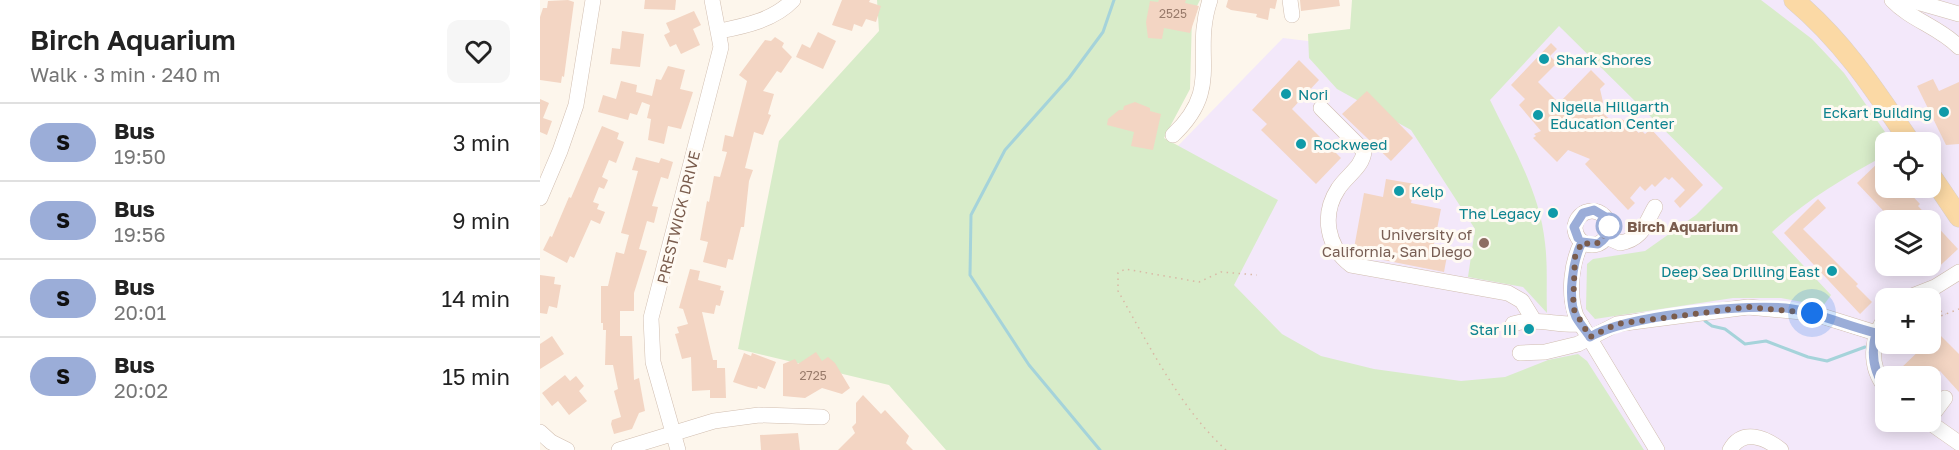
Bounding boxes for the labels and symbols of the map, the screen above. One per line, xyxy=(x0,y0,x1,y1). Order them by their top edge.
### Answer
house number: 2525 xyxy=(1159,6,1187,21)
place label: Shark Shores xyxy=(1556,50,1652,68)
marker: Shark Shores xyxy=(1537,52,1551,66)
place label: Nori xyxy=(1298,85,1328,103)
marker: Nori xyxy=(1279,87,1293,101)
place label: Nigella Hillgarth Education Center xyxy=(1550,97,1674,132)
place label: Eckart Building xyxy=(1823,103,1932,121)
marker: Eckart Building xyxy=(1937,105,1951,119)
marker: Nigella Hillgarth Education Center xyxy=(1531,108,1545,122)
place label: Rockweed xyxy=(1313,135,1387,153)
marker: Rockweed xyxy=(1294,137,1308,151)
street label: PRESTWICK DRIVE xyxy=(653,149,703,285)
place label: Kelp xyxy=(1411,182,1444,200)
marker: Kelp xyxy=(1392,184,1406,198)
place label: The Legacy xyxy=(1459,204,1542,222)
marker: The Legacy xyxy=(1546,206,1560,220)
marker: Birch Aquarium xyxy=(1596,213,1622,239)
place label: Birch Aquarium xyxy=(1627,217,1738,235)
place label: University of California, San Diego xyxy=(1322,225,1473,260)
marker: University of California, San Diego xyxy=(1477,236,1491,250)
place label: Deep Sea Drilling East xyxy=(1661,262,1820,280)
marker: Deep Sea Drilling East xyxy=(1825,264,1839,278)
your location xyxy=(1797,298,1827,328)
place label: Star III xyxy=(1469,320,1517,338)
marker: Star III xyxy=(1522,322,1536,336)
house number: 2725 xyxy=(799,368,827,383)

